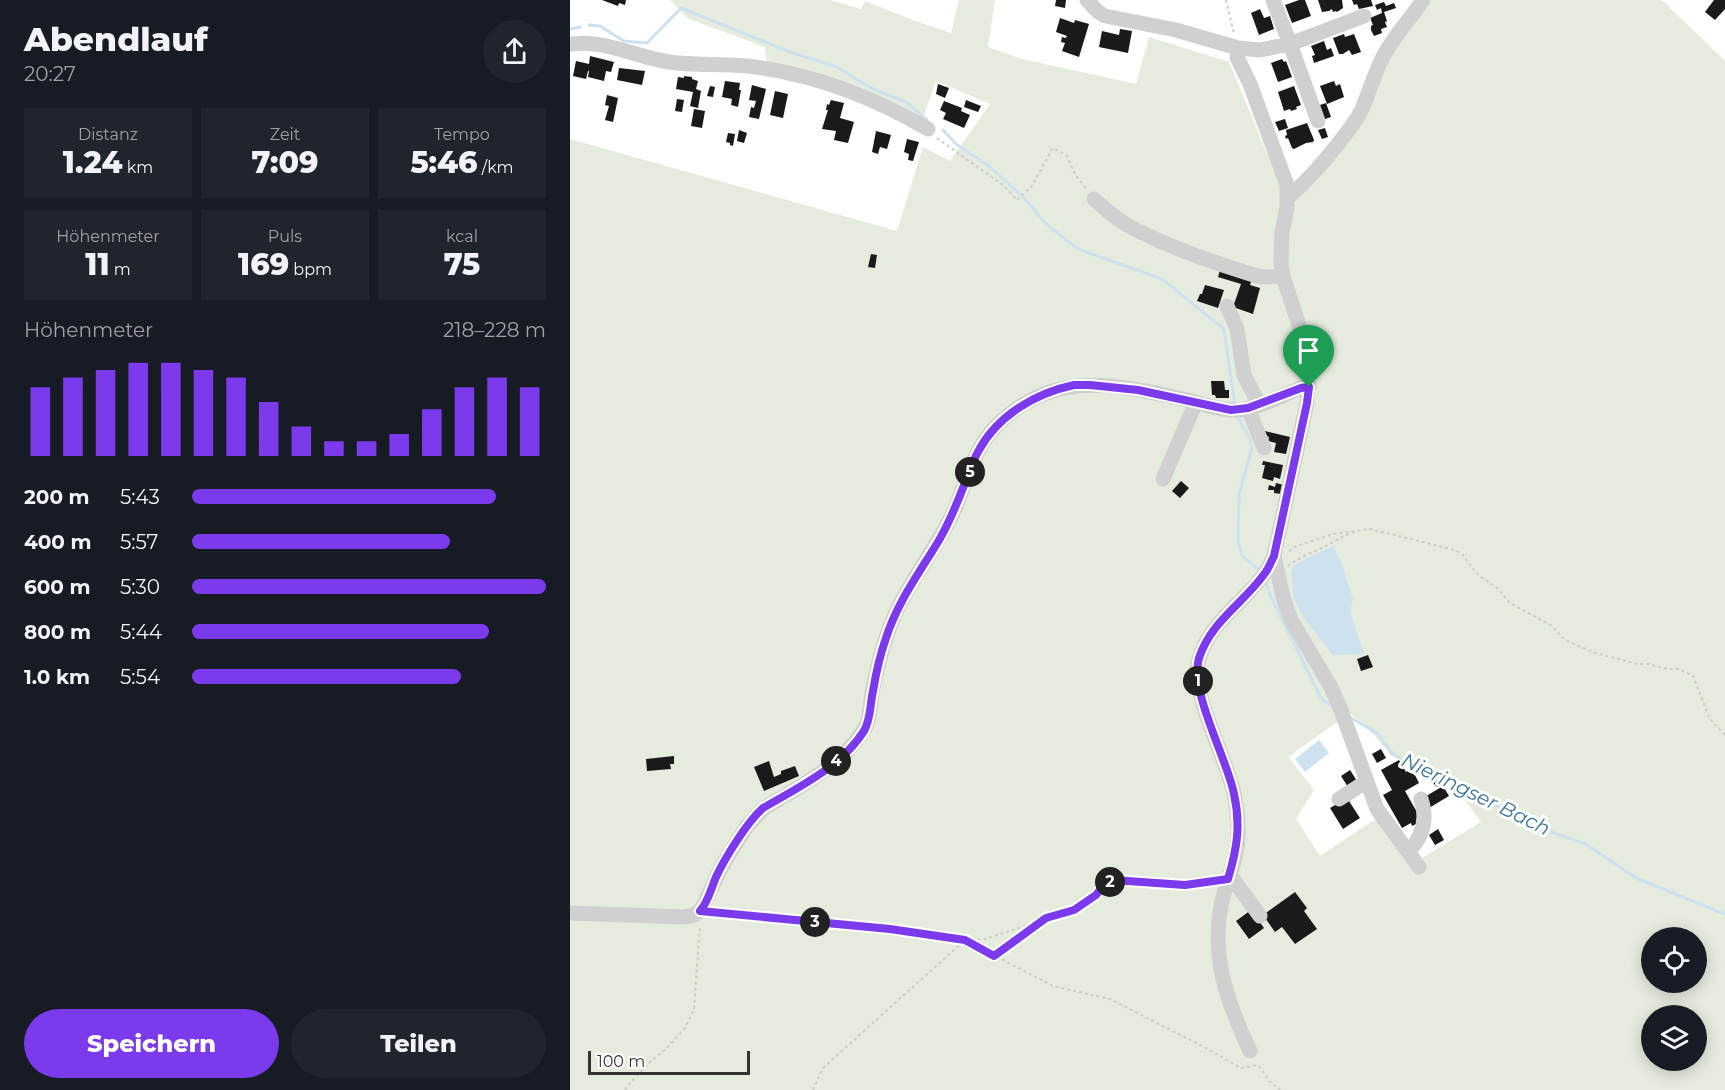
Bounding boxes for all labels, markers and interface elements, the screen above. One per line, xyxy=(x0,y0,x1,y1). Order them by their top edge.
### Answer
text: Abendlauf xyxy=(24,19,208,59)
button: share xyxy=(483,20,546,83)
text: 20:27 xyxy=(24,62,76,86)
text: Distanz xyxy=(78,125,138,144)
text: Zeit xyxy=(270,125,300,144)
text: Tempo xyxy=(434,125,490,144)
text: 1.24 xyxy=(63,144,123,181)
text: 7:09 xyxy=(252,144,318,181)
text: 5:46 xyxy=(410,144,478,181)
text: km xyxy=(123,158,153,177)
text: /km xyxy=(478,158,514,177)
text: Höhenmeter xyxy=(56,227,160,246)
text: Puls xyxy=(268,227,302,246)
text: kcal xyxy=(446,227,478,246)
text: 11 xyxy=(85,246,110,283)
text: 169 xyxy=(238,246,289,283)
text: 75 xyxy=(444,246,480,283)
text: m xyxy=(110,260,131,279)
text: bpm xyxy=(289,260,332,279)
text: Höhenmeter xyxy=(24,318,153,342)
text: 218–228 m xyxy=(443,318,546,342)
pin xyxy=(1283,325,1334,387)
icon: arrive xyxy=(1292,334,1325,367)
pin: 5 xyxy=(955,457,985,487)
text: 5 xyxy=(965,462,975,481)
text: 200 m xyxy=(24,485,90,509)
text: 5:43 xyxy=(120,485,160,509)
text: 400 m xyxy=(24,530,92,554)
text: 5:57 xyxy=(120,530,158,554)
text: 600 m xyxy=(24,575,91,599)
text: 5:30 xyxy=(120,575,160,599)
text: 800 m xyxy=(24,620,91,644)
text: 5:44 xyxy=(120,620,162,644)
text: 1.0 km xyxy=(24,665,90,689)
text: 5:54 xyxy=(120,665,160,689)
pin: 1 xyxy=(1183,666,1213,696)
text: 1 xyxy=(1195,671,1201,690)
pin: 4 xyxy=(821,746,851,776)
water label: Nieringser Bach xyxy=(1398,748,1554,840)
text: 4 xyxy=(830,751,842,770)
pin: 2 xyxy=(1095,867,1125,897)
text: 2 xyxy=(1105,872,1115,891)
pin: 3 xyxy=(800,907,830,937)
text: 3 xyxy=(810,912,820,931)
map controls xyxy=(1641,927,1707,1071)
button: locate xyxy=(1641,927,1707,993)
button: layers xyxy=(1641,1005,1707,1071)
button: Speichern xyxy=(24,1009,279,1078)
button: Teilen xyxy=(291,1009,546,1078)
scale bar xyxy=(588,1048,750,1076)
text: 100 m xyxy=(597,1052,645,1071)

